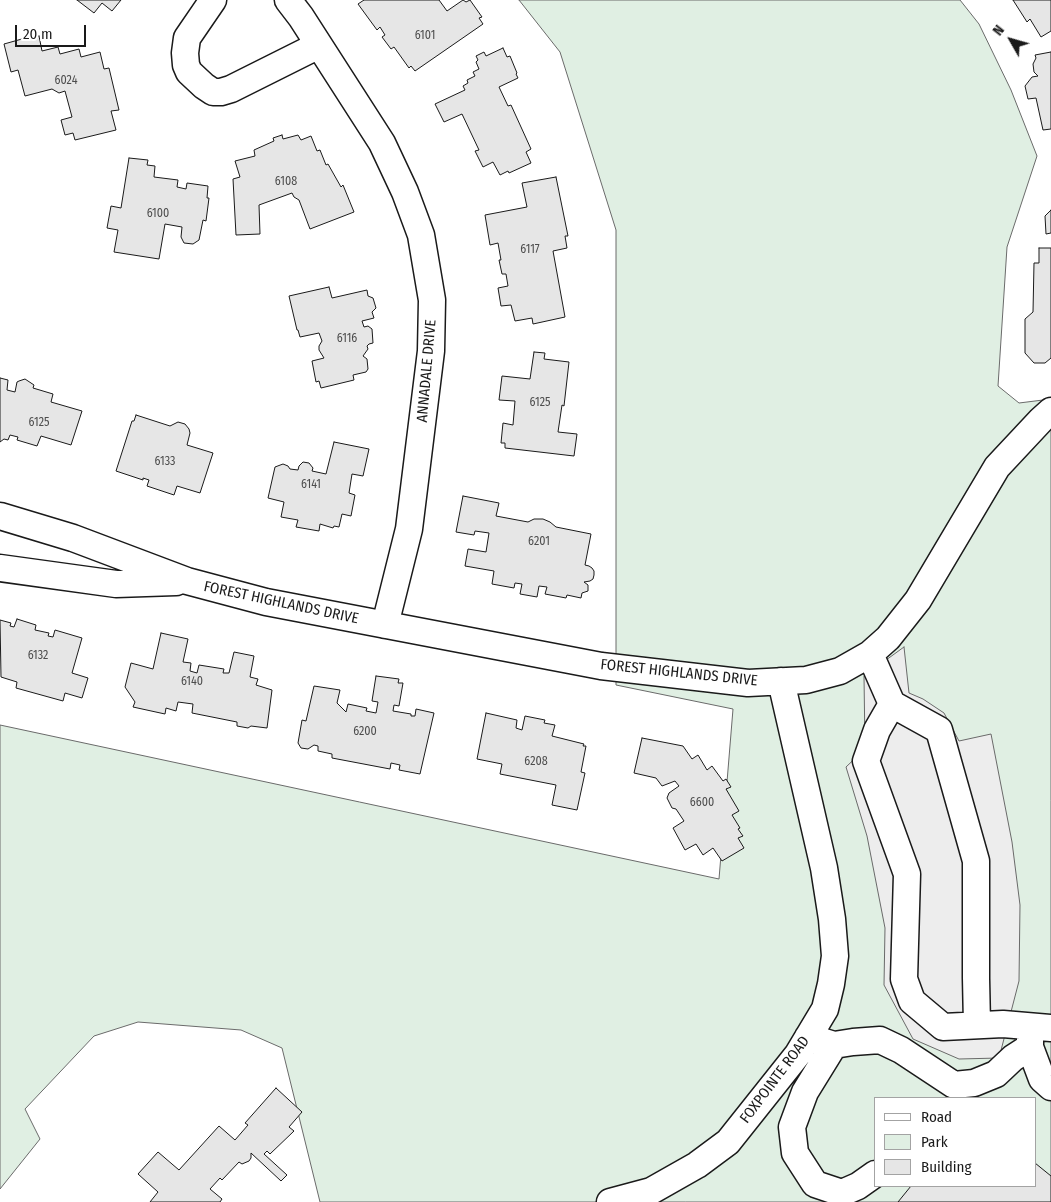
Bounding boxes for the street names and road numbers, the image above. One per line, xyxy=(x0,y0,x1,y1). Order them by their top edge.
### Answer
street label: ANNADALE DRIVE xyxy=(414,319,440,423)
street label: FOREST HIGHLANDS DRIVE xyxy=(202,578,360,628)
street label: FOREST HIGHLANDS DRIVE xyxy=(600,656,758,690)
street label: FOXPOINTE ROAD xyxy=(736,1033,814,1127)

